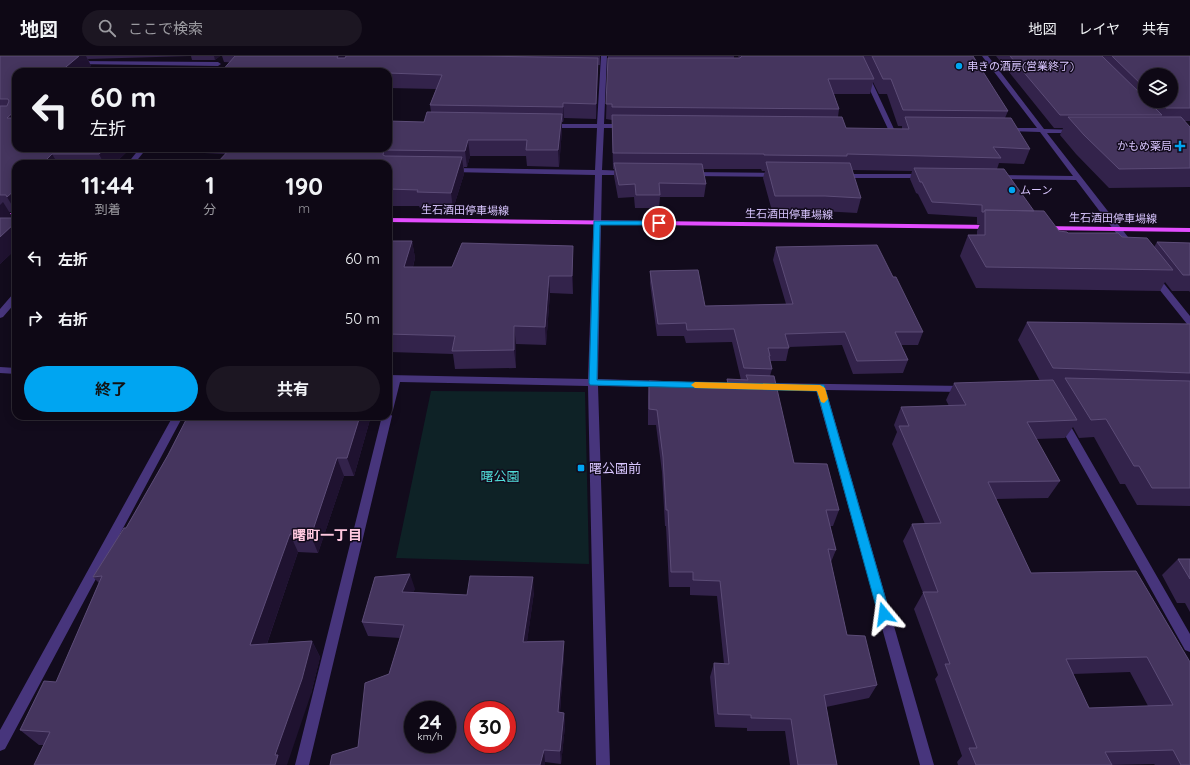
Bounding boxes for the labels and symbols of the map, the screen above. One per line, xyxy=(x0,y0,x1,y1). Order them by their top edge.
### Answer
place label: 串きの酒房(営業終了) xyxy=(967,59,1074,73)
marker: 串きの酒房(営業終了) xyxy=(954,61,964,71)
place label: かもめ薬局 xyxy=(1117,139,1172,153)
marker: かもめ薬局 xyxy=(1175,141,1185,151)
place label: ムーン xyxy=(1020,183,1052,197)
marker: ムーン xyxy=(1007,185,1017,195)
street label: 生石酒田停車場線 xyxy=(421,202,509,218)
pin xyxy=(642,206,676,240)
street label: 生石酒田停車場線 xyxy=(745,206,833,222)
street label: 生石酒田停車場線 xyxy=(1069,210,1157,226)
place label: 曙公園前 xyxy=(589,460,641,476)
marker: 曙公園前 xyxy=(576,463,586,473)
park label: 曙公園 xyxy=(480,468,520,484)
district label: 曙町一丁目 xyxy=(292,526,362,544)
position arrow xyxy=(863,593,905,635)
speed limit sign: 30 xyxy=(464,701,516,753)

